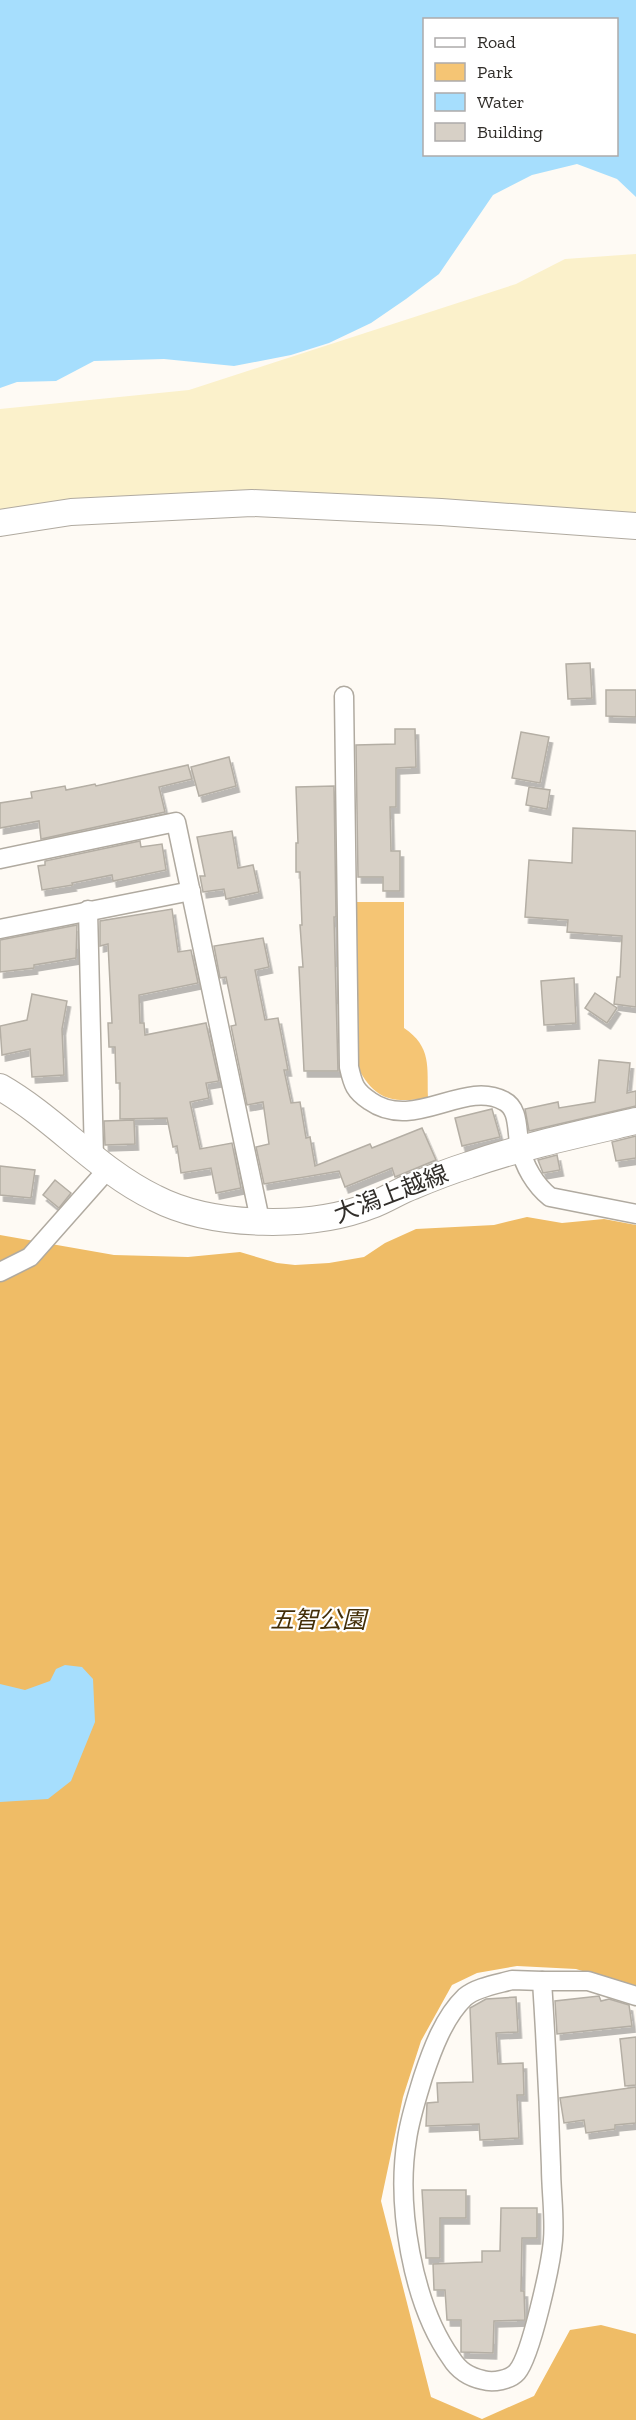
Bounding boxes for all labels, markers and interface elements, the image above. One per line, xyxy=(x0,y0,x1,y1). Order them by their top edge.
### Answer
legend xyxy=(423,18,618,156)
text: Road xyxy=(477,31,516,53)
text: Park xyxy=(477,61,513,83)
text: Water xyxy=(477,91,524,113)
text: Building xyxy=(477,121,543,143)
street label: 大潟上越線 xyxy=(330,1158,452,1229)
park label: 五智公園 xyxy=(270,1605,369,1634)

